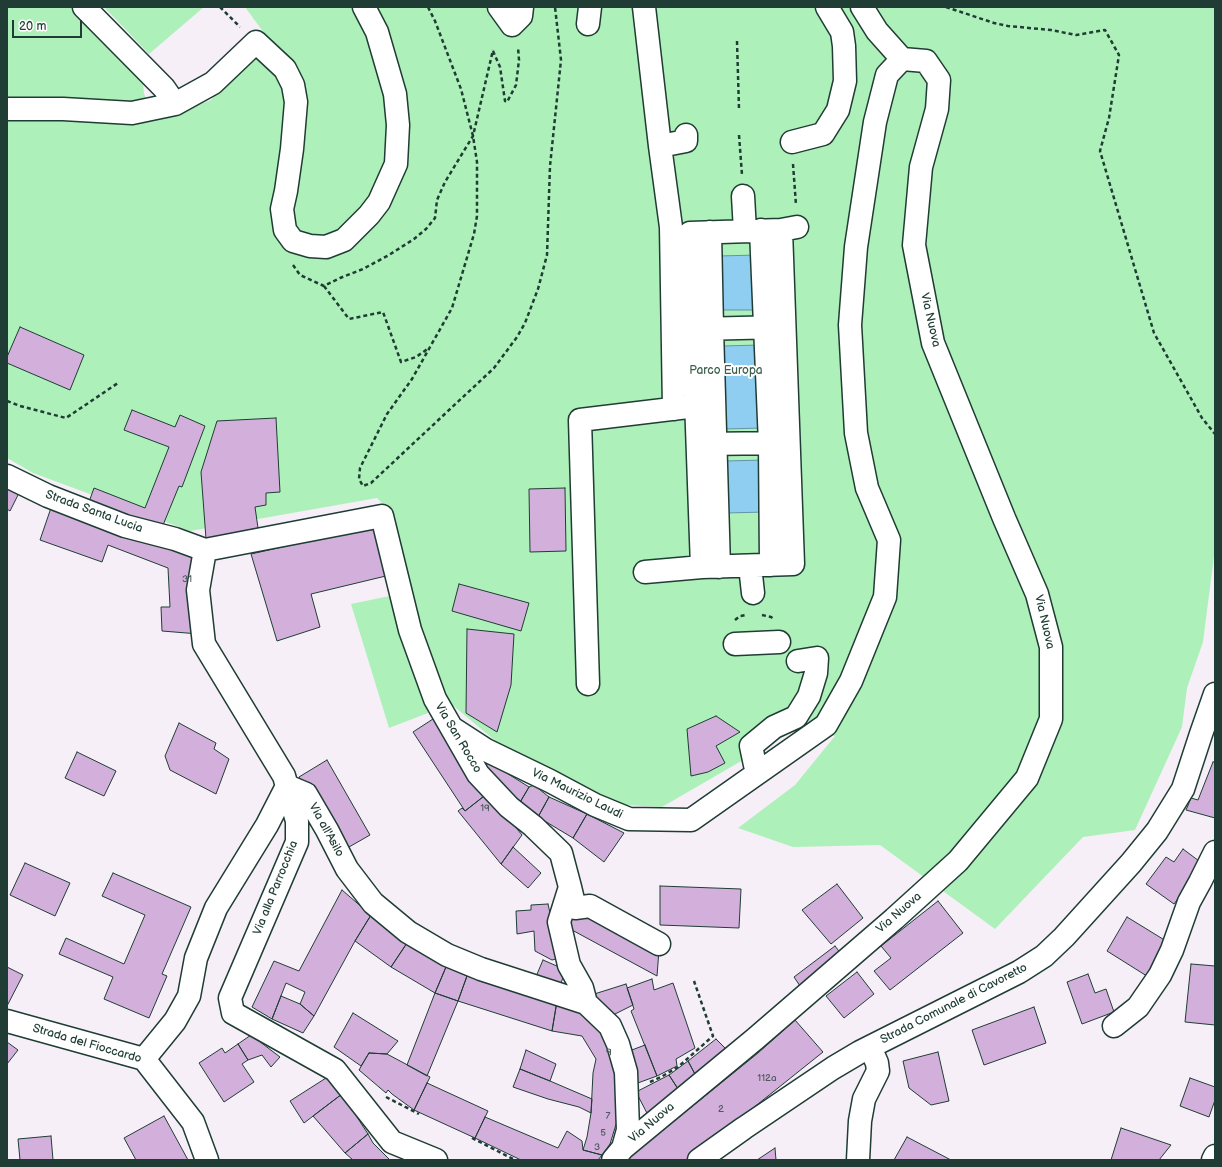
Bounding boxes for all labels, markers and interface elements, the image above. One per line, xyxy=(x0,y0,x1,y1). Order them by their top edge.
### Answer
scale bar xyxy=(14,12,84,38)
text: 20 m xyxy=(19,19,46,34)
street label: Via Nuova xyxy=(917,292,943,348)
park label: Parco Europa xyxy=(689,364,763,378)
street label: Strada Santa Lucia xyxy=(43,488,145,536)
house number: 31 xyxy=(182,573,192,585)
street label: Via Nuova xyxy=(1031,594,1057,650)
street label: Via San Rocco xyxy=(431,700,485,776)
street label: Via Maurizio Laudi xyxy=(529,766,625,822)
street label: Via all'Asilo xyxy=(305,801,347,859)
house number: 19 xyxy=(480,802,490,814)
street label: Via alla Parrocchia xyxy=(251,839,301,937)
street label: Via Nuova xyxy=(873,889,925,937)
street label: Strada Comunale di Cavoretto xyxy=(878,961,1030,1047)
street label: Strada del Fioccardo xyxy=(31,1022,143,1066)
house number: 9 xyxy=(606,1046,612,1058)
house number: 112a xyxy=(757,1072,777,1084)
street label: Via Nuova xyxy=(626,1100,678,1146)
house number: 2 xyxy=(718,1103,724,1115)
house number: 7 xyxy=(606,1110,610,1122)
house number: 5 xyxy=(600,1127,606,1139)
house number: 3 xyxy=(594,1141,600,1153)

